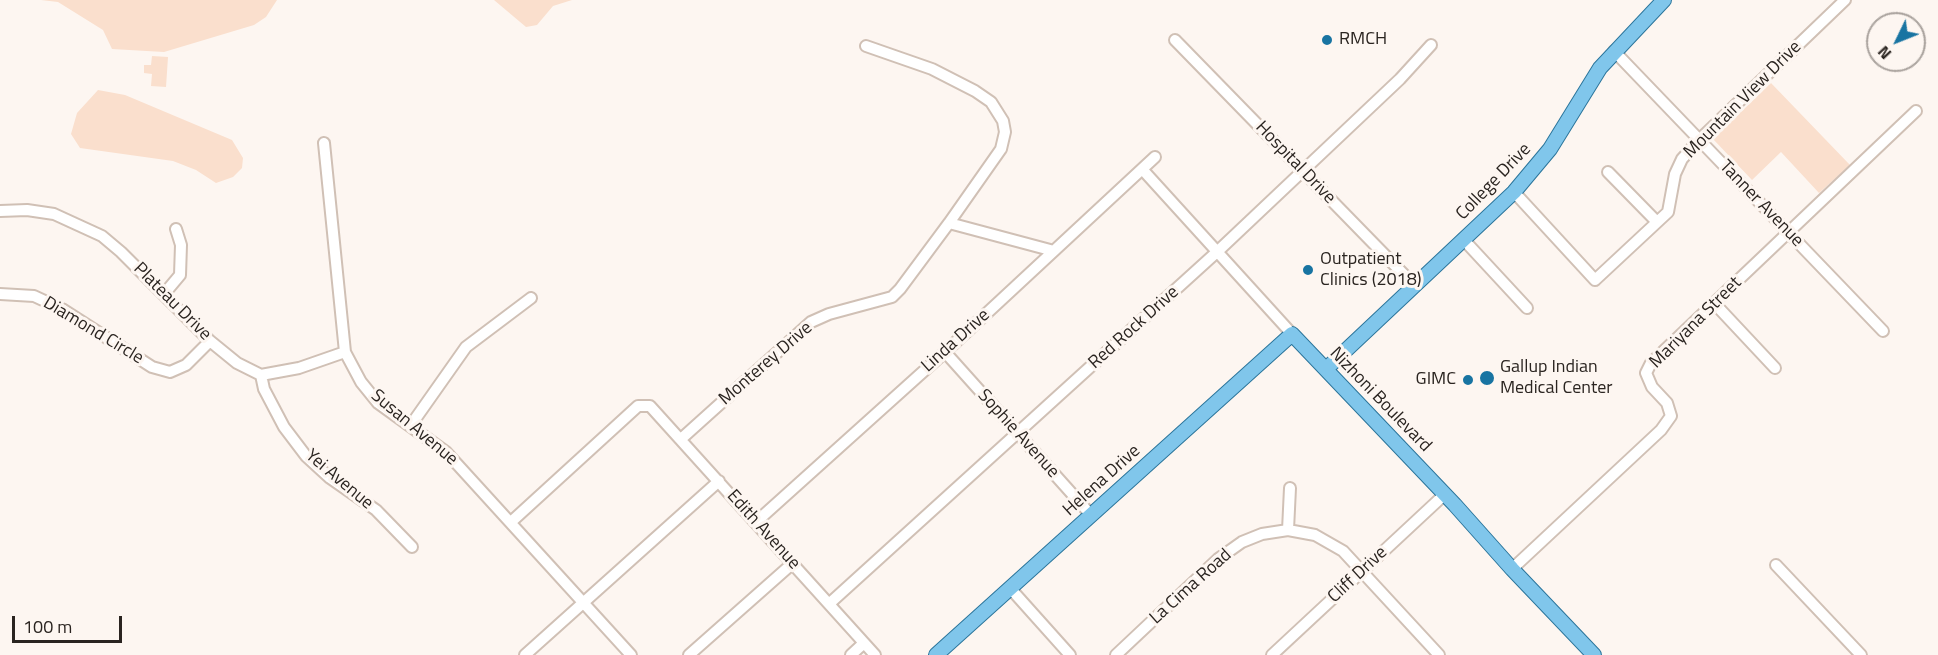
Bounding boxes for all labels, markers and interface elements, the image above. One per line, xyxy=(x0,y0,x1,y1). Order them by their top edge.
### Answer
north arrow xyxy=(1866,12,1926,72)
place label: RMCH xyxy=(1339,29,1387,51)
marker: RMCH xyxy=(1320,33,1334,47)
street label: Mountain View Drive xyxy=(1680,37,1806,163)
text: N xyxy=(1872,41,1897,65)
street label: Hospital Drive xyxy=(1250,117,1340,209)
street label: College Drive xyxy=(1452,139,1536,225)
street label: Tanner Avenue xyxy=(1714,156,1808,252)
place label: Outpatient Clinics (2018) xyxy=(1320,249,1422,292)
street label: Plateau Drive xyxy=(129,259,215,345)
marker: Outpatient Clinics (2018) xyxy=(1301,263,1315,277)
street label: Mariyana Street xyxy=(1646,273,1746,373)
street label: Red Rock Drive xyxy=(1085,282,1183,374)
street label: Diamond Circle xyxy=(39,293,147,369)
street label: Linda Drive xyxy=(918,305,994,377)
street label: Monterey Drive xyxy=(715,318,817,410)
street label: Nizhoni Boulevard xyxy=(1325,343,1435,457)
place label: Gallup Indian Medical Center xyxy=(1500,357,1613,400)
place label: GIMC xyxy=(1416,369,1456,391)
marker: Gallup Indian Medical Center xyxy=(1478,369,1496,387)
marker: GIMC xyxy=(1461,373,1475,387)
street label: Susan Avenue xyxy=(366,385,462,471)
street label: Sophie Avenue xyxy=(973,385,1063,483)
street label: Helena Drive xyxy=(1059,441,1145,521)
street label: Yei Avenue xyxy=(301,445,377,515)
street label: Edith Avenue xyxy=(722,486,804,574)
street label: Cliff Drive xyxy=(1324,542,1392,608)
street label: La Cima Road xyxy=(1146,545,1236,629)
scale bar xyxy=(15,604,124,642)
text: 100 m xyxy=(23,613,72,640)

